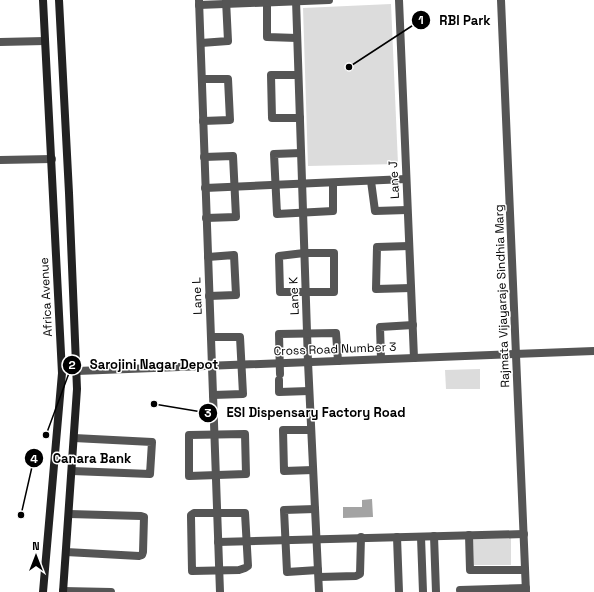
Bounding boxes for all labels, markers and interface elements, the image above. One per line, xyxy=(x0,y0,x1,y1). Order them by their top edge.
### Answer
callout: RBI Park xyxy=(411,7,498,32)
text: 1 xyxy=(418,12,424,28)
text: RBI Park xyxy=(439,12,491,29)
street label: Lane J xyxy=(385,161,403,199)
street label: Rajmata Vijayaraje Sindhia Marg xyxy=(491,204,513,388)
street label: Africa Avenue xyxy=(36,257,56,337)
street label: Lane K xyxy=(285,276,303,315)
street label: Lane L xyxy=(188,277,206,315)
street label: Cross Road Number 3 xyxy=(273,339,397,359)
callout: Sarojini Nagar Depot xyxy=(62,352,226,377)
text: Sarojini Nagar Depot xyxy=(90,356,218,373)
text: 2 xyxy=(68,357,76,373)
callout: ESI Dispensary Factory Road xyxy=(198,400,413,425)
text: ESI Dispensary Factory Road xyxy=(227,404,405,421)
text: 3 xyxy=(204,405,212,421)
callout: Canara Bank xyxy=(24,446,139,471)
text: Canara Bank xyxy=(53,450,132,467)
text: 4 xyxy=(30,451,38,467)
north arrow xyxy=(16,536,56,576)
text: N xyxy=(32,539,40,553)

